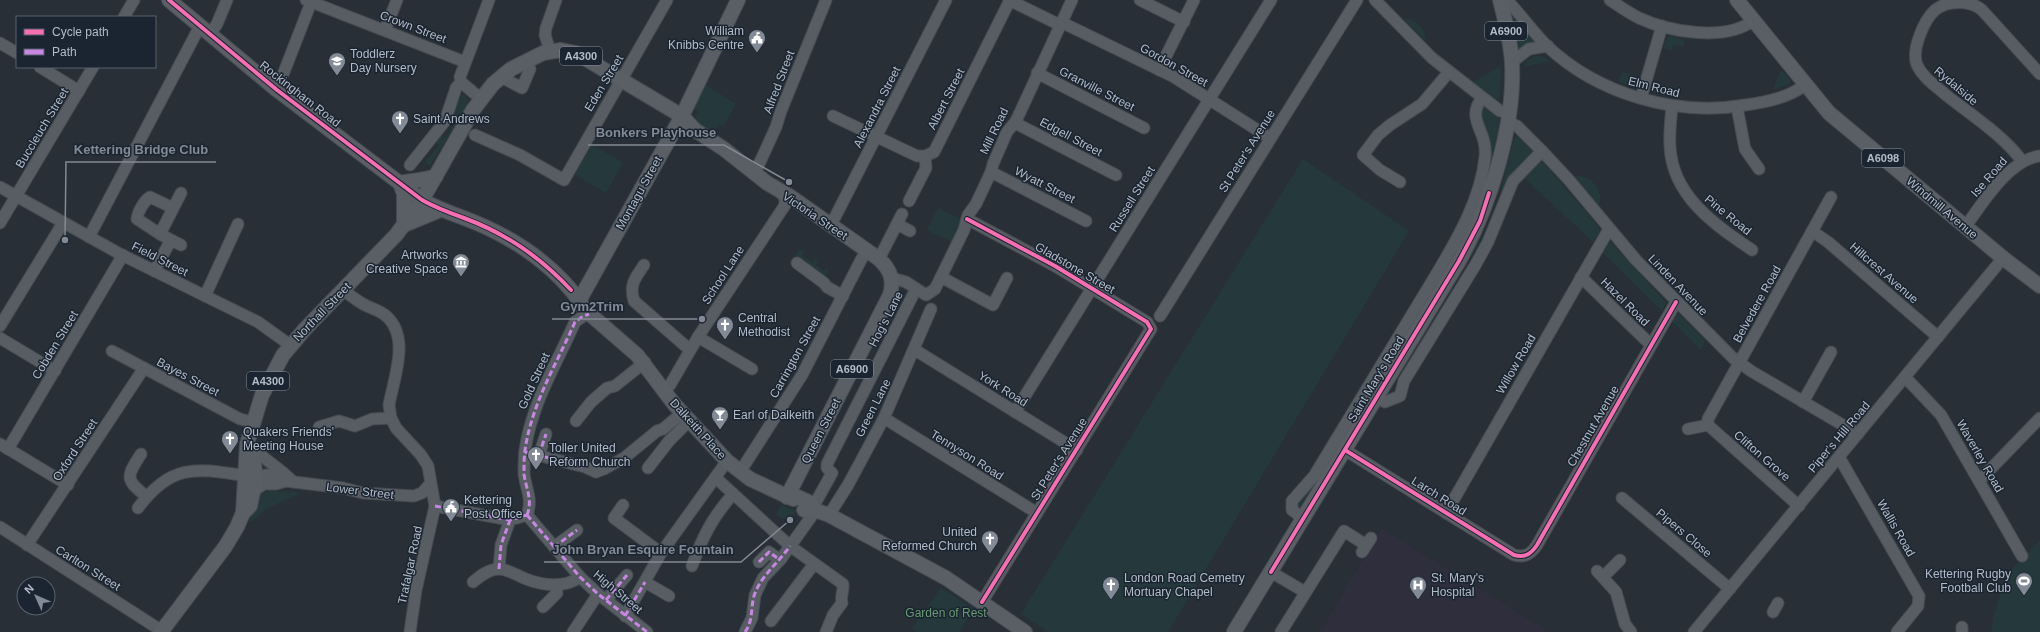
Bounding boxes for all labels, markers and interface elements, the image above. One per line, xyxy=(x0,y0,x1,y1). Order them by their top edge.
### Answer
street label: Crown Street xyxy=(378,8,449,46)
legend xyxy=(16,16,156,68)
road number: A6900 xyxy=(1485,22,1527,40)
place label: William Knibbs Centre xyxy=(668,24,744,52)
text: Cycle path xyxy=(52,25,109,39)
public building icon: William Knibbs Centre xyxy=(747,28,767,53)
street label: Gordon Street xyxy=(1138,41,1211,90)
text: Path xyxy=(52,45,77,59)
place label: Toddlerz Day Nursery xyxy=(350,47,417,75)
road number: A4300 xyxy=(560,47,602,65)
street label: Alfred Street xyxy=(761,48,798,116)
school or university icon: Toddlerz Day Nursery xyxy=(327,51,347,76)
street label: Eden Street xyxy=(582,52,627,114)
street label: Rockingham Road xyxy=(257,58,343,130)
street label: Alexandra Street xyxy=(850,63,904,150)
street label: Granville Street xyxy=(1057,64,1138,114)
street label: Rydalside xyxy=(1931,64,1981,109)
street label: Albert Street xyxy=(925,66,968,132)
street label: Elm Road xyxy=(1627,74,1681,100)
street label: Buccleuch Street xyxy=(13,85,72,170)
street label: Mill Road xyxy=(977,105,1011,157)
street label: St Peter's Avenue xyxy=(1216,107,1278,195)
church icon: Saint Andrews xyxy=(390,109,410,134)
place label: Saint Andrews xyxy=(413,112,490,126)
street label: Edgell Street xyxy=(1037,115,1105,160)
callout: Bonkers Playhouse xyxy=(588,120,724,145)
text: Bonkers Playhouse xyxy=(596,125,716,140)
callout: Kettering Bridge Club xyxy=(66,137,216,162)
text: Kettering Bridge Club xyxy=(74,142,208,157)
road number: A6098 xyxy=(1862,149,1904,167)
street label: Montagu Street xyxy=(613,153,665,232)
street label: Ise Road xyxy=(1968,154,2010,200)
street label: Russell Street xyxy=(1106,163,1158,234)
street label: Wyatt Street xyxy=(1012,164,1078,206)
street label: Windmill Avenue xyxy=(1904,174,1981,242)
street label: Victoria Street xyxy=(780,189,851,243)
street label: Pine Road xyxy=(1702,192,1754,238)
street label: Field Street xyxy=(129,239,191,279)
street label: Gladstone Street xyxy=(1033,239,1118,297)
street label: Hillcrest Avenue xyxy=(1847,240,1921,307)
street label: School Lane xyxy=(699,243,747,307)
place label: Artworks Creative Space xyxy=(366,248,448,276)
museum icon: Artworks Creative Space xyxy=(451,252,471,277)
street label: Linden Avenue xyxy=(1645,252,1711,319)
street label: Belvedere Road xyxy=(1730,263,1784,345)
street label: Hazel Road xyxy=(1598,275,1652,329)
street label: Northall Street xyxy=(290,279,354,344)
street label: Hog's Lane xyxy=(866,289,906,349)
callout: Gym2Trim xyxy=(552,294,632,319)
text: Gym2Trim xyxy=(560,299,624,314)
street label: Cobden Street xyxy=(29,308,81,382)
place label: Central Methodist xyxy=(738,311,791,339)
street label: Carrington Street xyxy=(767,313,824,400)
church icon: Central Methodist xyxy=(715,315,735,340)
street label: Willow Road xyxy=(1493,332,1539,396)
street label: Saint Mary's Road xyxy=(1345,334,1407,424)
street label: Gold Street xyxy=(515,350,553,412)
street label: Bayes Street xyxy=(154,355,222,400)
road number: A6900 xyxy=(831,360,873,378)
street label: York Road xyxy=(976,368,1030,410)
road number: A4300 xyxy=(247,372,289,390)
street label: Green Lane xyxy=(852,376,894,439)
street label: Chestnut Avenue xyxy=(1564,383,1622,469)
street label: Queen Street xyxy=(799,395,844,466)
street label: Dalkeith Place xyxy=(667,396,729,462)
street label: Piper's Hill Road xyxy=(1805,399,1873,475)
bar icon: Earl of Dalkeith xyxy=(710,405,730,430)
place label: Earl of Dalkeith xyxy=(733,408,814,422)
street label: St Peter's Avenue xyxy=(1028,415,1090,503)
street label: Oxford Street xyxy=(50,416,101,484)
street label: Waverley Road xyxy=(1954,417,2006,495)
place label: Quakers Friends' Meeting House xyxy=(243,425,334,453)
street label: Tennyson Road xyxy=(928,427,1006,483)
street label: Clifton Grove xyxy=(1731,428,1793,484)
church icon: Quakers Friends' Meeting House xyxy=(220,429,240,454)
place label: Toller United Reform Church xyxy=(549,441,630,469)
church icon: Toller United Reform Church xyxy=(526,445,546,470)
street label: Larch Road xyxy=(1409,474,1469,518)
street label: Lower Street xyxy=(325,480,395,502)
place label: Kettering Post Office xyxy=(464,493,523,521)
public building icon: Kettering Post Office xyxy=(441,497,461,522)
street label: Wallis Road xyxy=(1874,497,1918,559)
street label: Pipers Close xyxy=(1653,506,1715,560)
street label: Trafalgar Road xyxy=(395,525,425,605)
place label: United Reformed Church xyxy=(882,525,977,553)
church icon: United Reformed Church xyxy=(980,529,1000,554)
callout: John Bryan Esquire Fountain xyxy=(544,537,741,562)
street label: Carlton Street xyxy=(53,542,124,594)
text: John Bryan Esquire Fountain xyxy=(552,542,734,557)
street label: High Street xyxy=(591,567,646,617)
place label: Kettering Rugby Football Club xyxy=(1925,567,2011,595)
place label: London Road Cemetry Mortuary Chapel xyxy=(1124,571,1245,599)
place label: St. Mary's Hospital xyxy=(1431,571,1484,599)
sports icon: Kettering Rugby Football Club xyxy=(2014,571,2034,596)
church icon: London Road Cemetry Mortuary Chapel xyxy=(1101,575,1121,600)
hospital icon: St. Mary's Hospital xyxy=(1408,575,1428,600)
north arrow xyxy=(16,576,56,616)
text: N xyxy=(22,582,36,596)
park label: Garden of Rest xyxy=(905,606,987,620)

